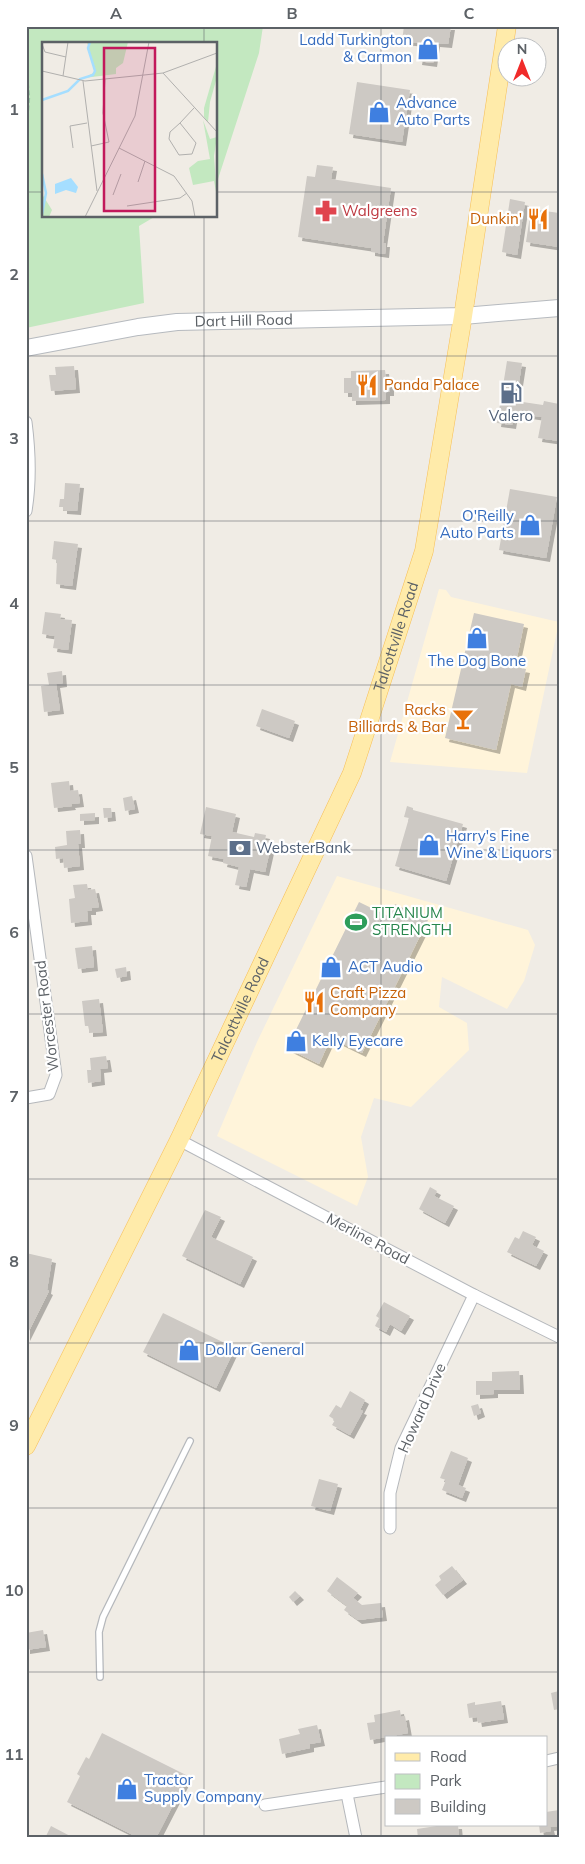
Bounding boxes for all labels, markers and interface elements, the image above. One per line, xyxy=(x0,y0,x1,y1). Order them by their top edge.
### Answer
text: A xyxy=(110,3,122,23)
text: B xyxy=(286,3,298,23)
text: C xyxy=(464,3,475,23)
place label: Ladd Turkington & Carmon xyxy=(299,30,412,66)
shop icon: Ladd Turkington & Carmon xyxy=(415,36,441,62)
north arrow xyxy=(498,38,548,88)
text: N xyxy=(517,40,527,58)
inset map xyxy=(42,42,218,218)
place label: Advance Auto Parts xyxy=(396,93,470,129)
text: 1 xyxy=(9,99,19,119)
shop icon: Advance Auto Parts xyxy=(366,99,392,125)
pharmacy icon: Walgreens xyxy=(313,198,339,224)
place label: Walgreens xyxy=(342,201,417,220)
restaurant icon: Dunkin' xyxy=(525,206,551,232)
place label: Dunkin' xyxy=(470,209,522,228)
text: 2 xyxy=(9,264,19,284)
street label: Dart Hill Road xyxy=(194,310,293,331)
restaurant icon: Panda Palace xyxy=(354,372,380,398)
place label: Panda Palace xyxy=(384,375,480,394)
fuel station icon: Valero xyxy=(498,380,524,406)
place label: Valero xyxy=(489,406,533,425)
text: 3 xyxy=(9,428,19,448)
place label: O'Reilly Auto Parts xyxy=(440,506,514,542)
shop icon: O'Reilly Auto Parts xyxy=(517,512,543,538)
street label: Talcottville Road xyxy=(369,579,422,694)
text: 4 xyxy=(9,593,19,613)
shop icon: The Dog Bone xyxy=(464,625,490,651)
place label: The Dog Bone xyxy=(428,651,526,670)
place label: Racks Billiards & Bar xyxy=(348,700,447,736)
bar icon: Racks Billiards & Bar xyxy=(450,706,476,732)
text: 5 xyxy=(9,757,19,777)
place label: Harry's Fine Wine & Liquors xyxy=(446,826,552,862)
shop icon: Harry's Fine Wine & Liquors xyxy=(416,832,442,858)
bank icon: WebsterBank xyxy=(227,835,253,861)
place label: WebsterBank xyxy=(256,838,351,857)
place label: TITANIUM STRENGTH xyxy=(372,903,452,939)
sports icon: TITANIUM STRENGTH xyxy=(343,909,369,935)
text: 6 xyxy=(9,922,19,942)
street label: Talcottville Road xyxy=(207,954,273,1065)
shop icon: ACT Audio xyxy=(318,954,344,980)
place label: ACT Audio xyxy=(348,957,423,976)
street label: Worcester Road xyxy=(30,959,63,1073)
place label: Craft Pizza Company xyxy=(330,983,406,1019)
restaurant icon: Craft Pizza Company xyxy=(301,989,327,1015)
shop icon: Kelly Eyecare xyxy=(283,1028,309,1054)
place label: Kelly Eyecare xyxy=(312,1031,403,1050)
text: 7 xyxy=(9,1086,19,1106)
street label: Merline Road xyxy=(323,1209,413,1268)
text: 8 xyxy=(9,1251,19,1271)
shop icon: Dollar General xyxy=(176,1337,202,1363)
place label: Dollar General xyxy=(205,1340,304,1359)
street label: Howard Drive xyxy=(393,1360,450,1456)
text: 9 xyxy=(9,1415,19,1435)
text: 10 xyxy=(4,1580,24,1600)
legend xyxy=(385,1736,548,1826)
text: 11 xyxy=(4,1744,24,1764)
text: Road xyxy=(430,1747,467,1766)
place label: Tractor Supply Company xyxy=(144,1770,262,1806)
text: Park xyxy=(430,1771,462,1790)
shop icon: Tractor Supply Company xyxy=(114,1776,140,1802)
text: Building xyxy=(430,1797,486,1816)

